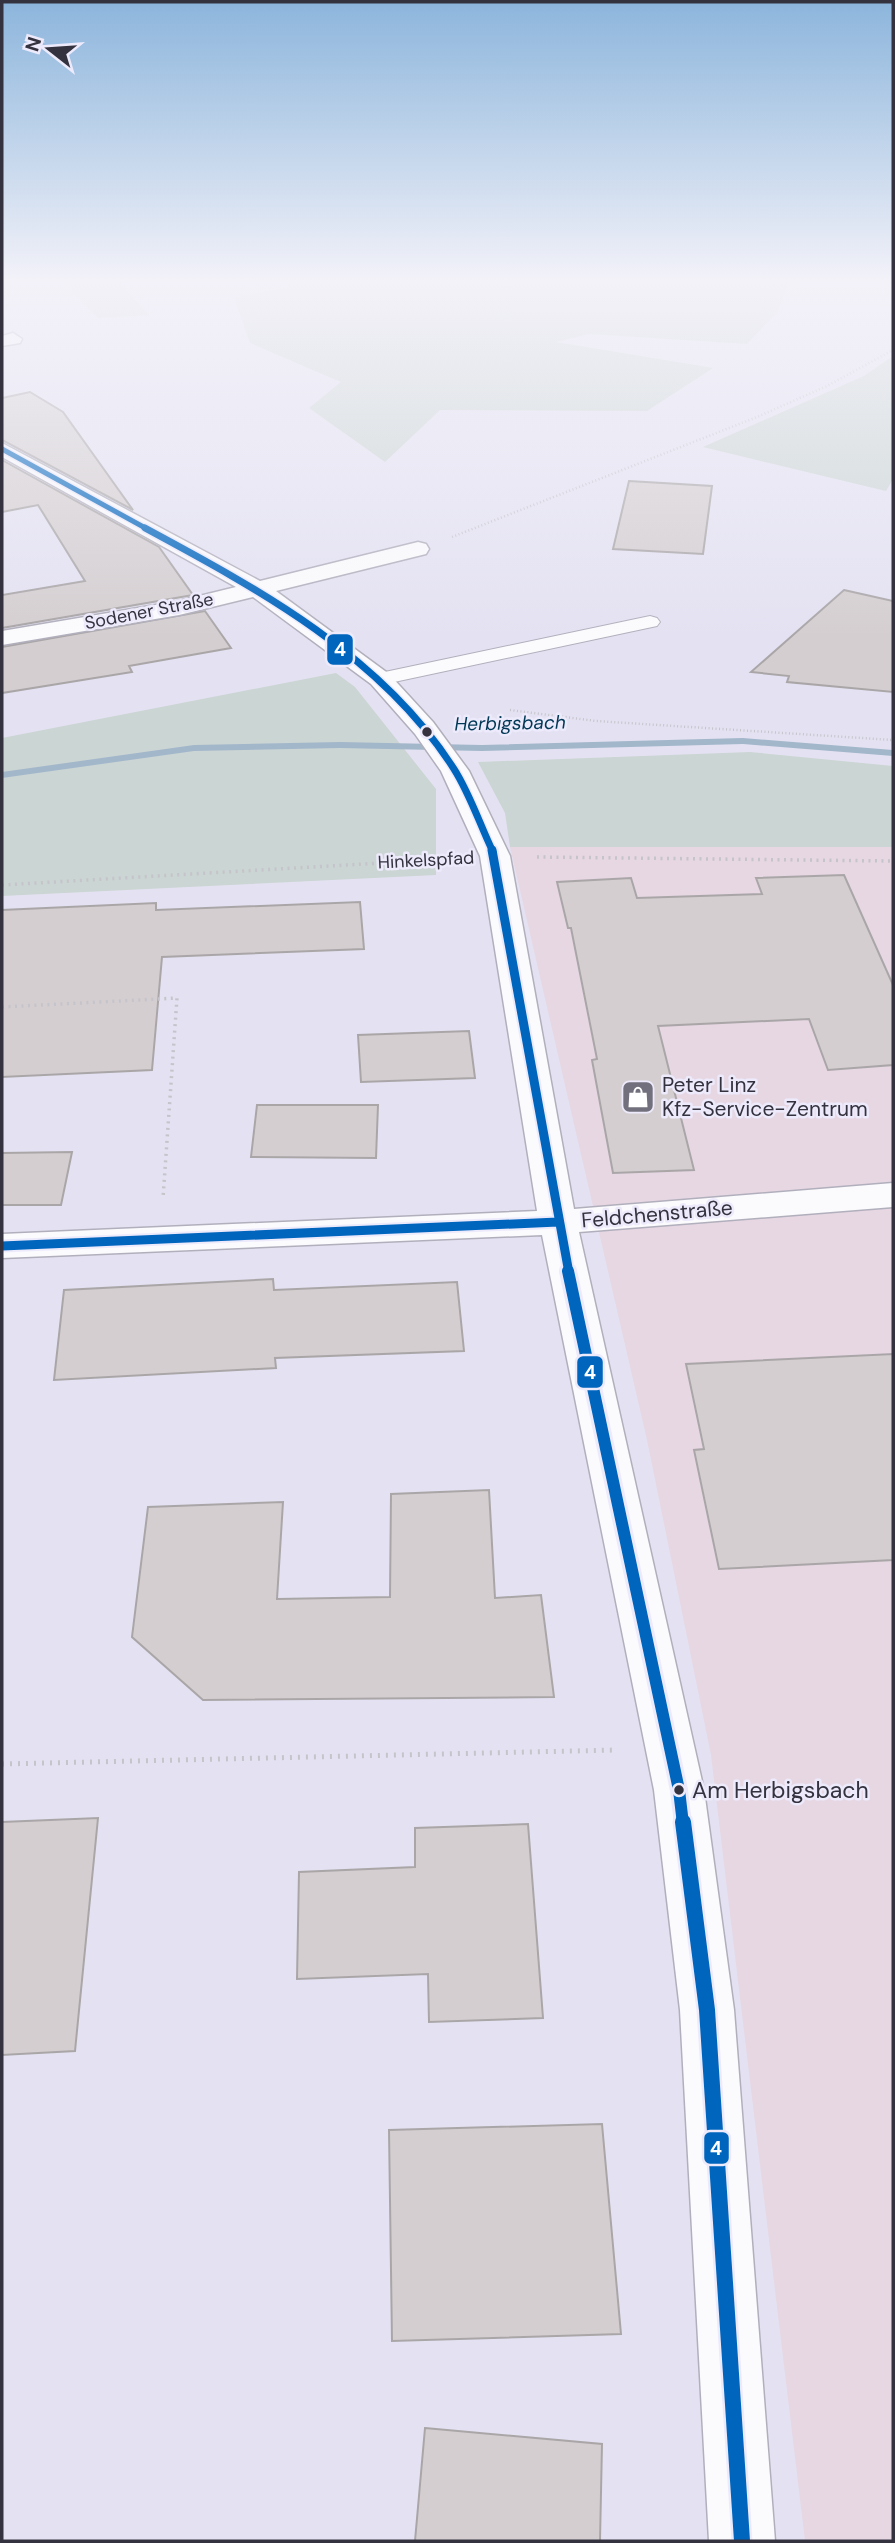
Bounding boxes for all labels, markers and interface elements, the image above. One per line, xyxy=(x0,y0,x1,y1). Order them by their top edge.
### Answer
north arrow xyxy=(14,14,84,84)
text: N xyxy=(19,34,47,54)
street label: Sodener Straße xyxy=(83,587,215,635)
line badge: 4 xyxy=(326,633,354,666)
text: 4 xyxy=(334,637,346,662)
water label: Herbigsbach xyxy=(454,710,566,736)
unlabelled marker xyxy=(420,725,434,739)
street label: Hinkelspfad xyxy=(377,845,475,875)
place label: Peter Linz Kfz-Service-Zentrum xyxy=(662,1071,868,1123)
shop icon: Peter Linz Kfz-Service-Zentrum xyxy=(619,1078,657,1116)
street label: Feldchenstraße xyxy=(580,1193,734,1235)
line badge: 4 xyxy=(576,1355,604,1389)
text: 4 xyxy=(584,1360,596,1385)
place label: Am Herbigsbach xyxy=(692,1775,869,1805)
marker: Am Herbigsbach xyxy=(672,1783,686,1797)
line badge: 4 xyxy=(703,2131,730,2165)
text: 4 xyxy=(710,2136,722,2161)

